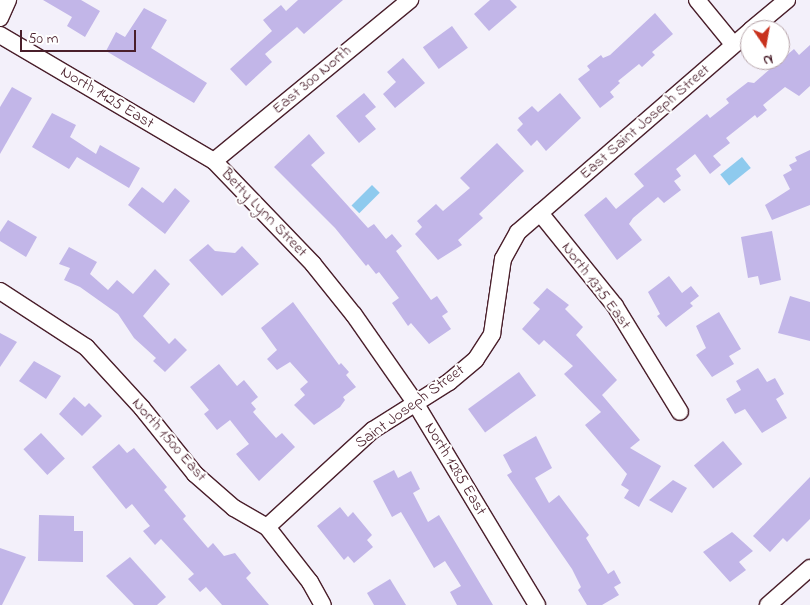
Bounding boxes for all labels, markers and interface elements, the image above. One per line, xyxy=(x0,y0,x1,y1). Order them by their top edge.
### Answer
scale bar xyxy=(22,20,139,52)
north arrow xyxy=(740,20,790,70)
text: 50 m xyxy=(28,28,58,50)
street label: East 300 North xyxy=(269,41,355,119)
text: N xyxy=(761,48,775,70)
street label: East Saint Joseph Street xyxy=(576,60,714,184)
street label: North 1425 East xyxy=(57,63,157,133)
street label: Betty Lynn Street xyxy=(217,164,311,262)
street label: North 1375 East xyxy=(557,239,635,333)
street label: Saint Joseph Street xyxy=(352,361,468,453)
street label: North 1500 East xyxy=(127,394,211,486)
street label: North 1285 East xyxy=(420,419,490,519)

